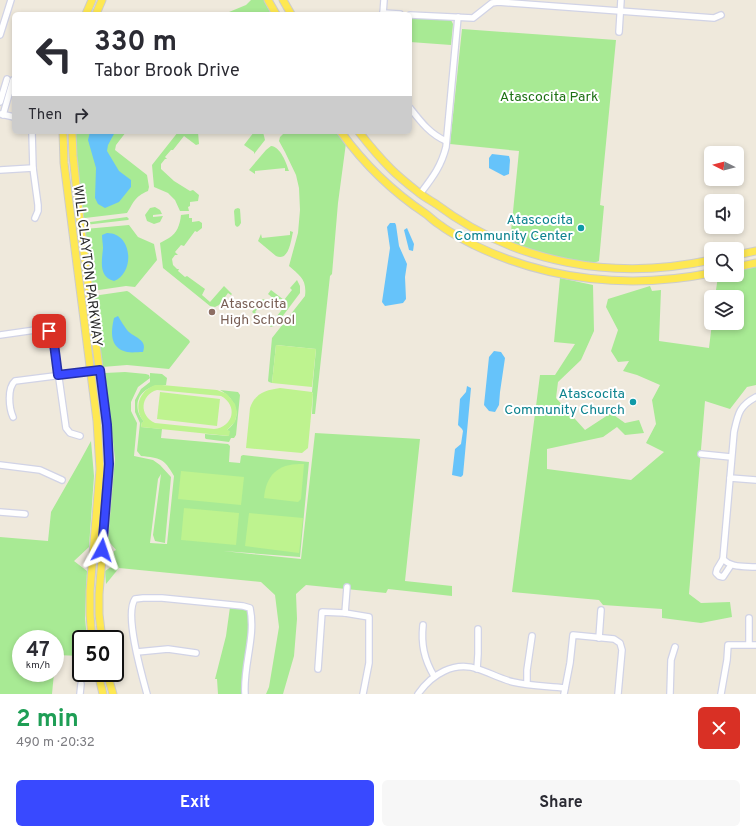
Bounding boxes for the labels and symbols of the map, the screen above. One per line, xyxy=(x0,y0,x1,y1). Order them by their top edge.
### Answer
park label: Atascocita Park xyxy=(500,89,598,106)
north arrow xyxy=(704,146,744,186)
street label: WILL CLAYTON PARKWAY xyxy=(69,184,105,348)
place label: Atascocita Community Center xyxy=(454,212,574,245)
marker: Atascocita Community Center xyxy=(576,223,586,233)
place label: Atascocita High School xyxy=(220,296,295,329)
marker: Atascocita High School xyxy=(207,307,217,317)
pin xyxy=(32,314,66,348)
place label: Atascocita Community Church xyxy=(504,386,625,419)
marker: Atascocita Community Church xyxy=(628,397,638,407)
position arrow xyxy=(81,529,123,571)
speed limit sign: 50 xyxy=(72,630,124,682)

